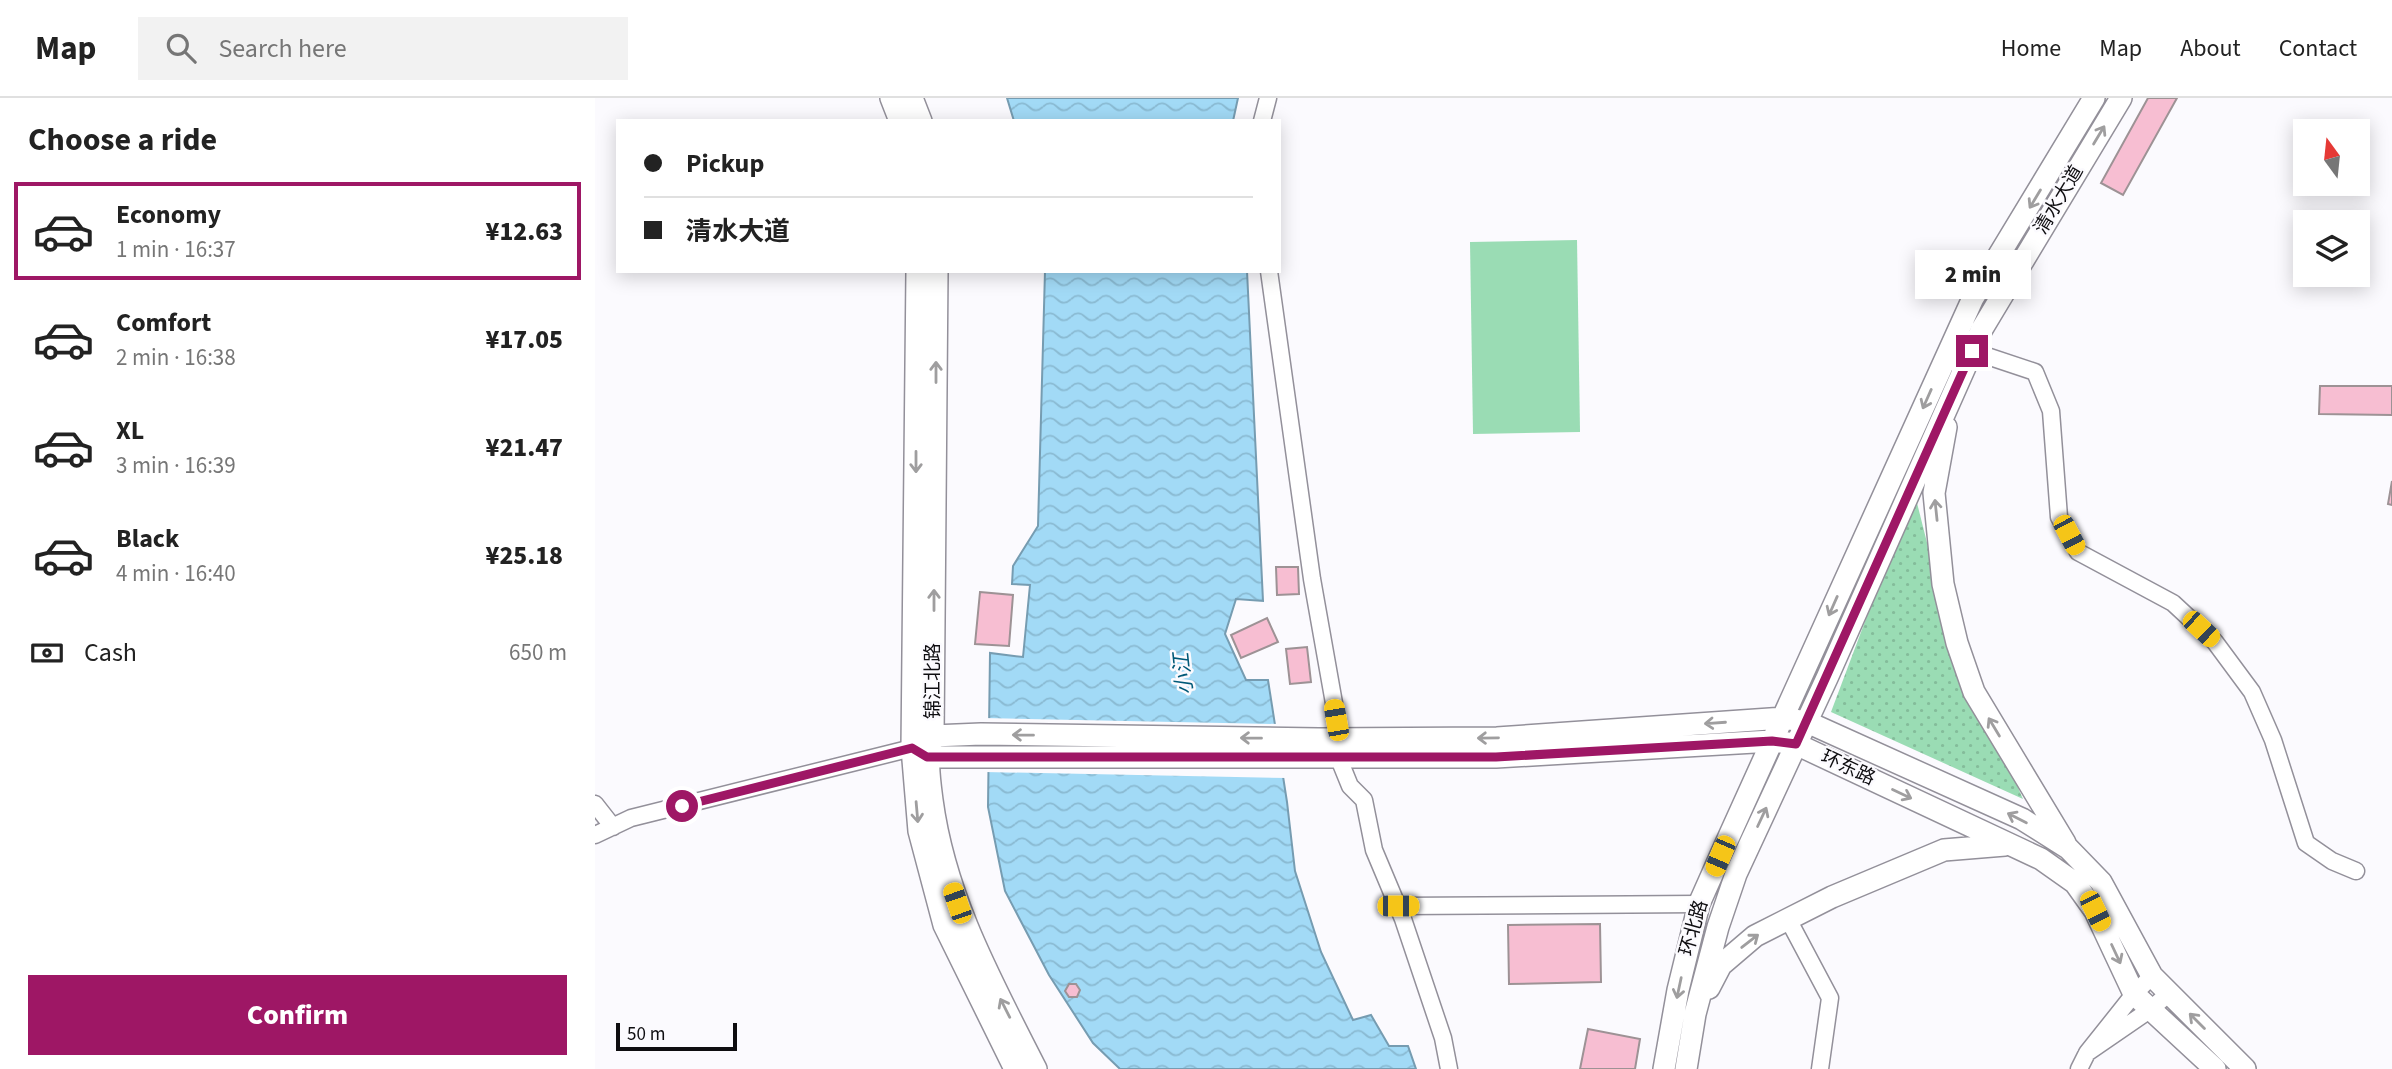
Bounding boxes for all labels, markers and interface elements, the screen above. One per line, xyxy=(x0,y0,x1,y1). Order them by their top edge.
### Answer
search box xyxy=(138,17,628,80)
text: Map xyxy=(35,25,96,72)
icon: search xyxy=(162,29,200,67)
text: Search here xyxy=(218,30,347,67)
text: Home xyxy=(2001,31,2061,66)
text: Map xyxy=(2099,31,2142,66)
text: About xyxy=(2180,31,2241,66)
text: Contact xyxy=(2279,31,2357,66)
text: Choose a ride xyxy=(28,117,217,163)
north arrow xyxy=(2293,119,2369,196)
map controls xyxy=(2293,119,2370,287)
one-way arrow xyxy=(2092,126,2106,146)
text: Pickup xyxy=(686,145,764,182)
street label: 清水大道 xyxy=(2028,160,2090,240)
one-way arrow xyxy=(2028,188,2041,209)
text: Economy xyxy=(116,196,221,233)
icon: car xyxy=(32,200,95,263)
button: layers xyxy=(2293,210,2370,287)
text: ¥12.63 xyxy=(486,213,563,250)
text: 清水大道 xyxy=(686,213,790,250)
text: 1 min · 16:37 xyxy=(116,233,236,266)
callout: 2 min xyxy=(1914,250,2030,299)
text: 2 min xyxy=(1945,258,2001,291)
text: Comfort xyxy=(116,304,211,341)
icon: car xyxy=(32,308,95,371)
text: ¥17.05 xyxy=(486,321,563,358)
route end xyxy=(1956,335,1988,367)
text: 2 min · 16:38 xyxy=(116,341,236,374)
one-way arrow xyxy=(929,361,943,384)
one-way arrow xyxy=(1920,388,1933,409)
text: XL xyxy=(116,412,144,449)
icon: car xyxy=(32,416,95,479)
text: ¥21.47 xyxy=(486,429,563,466)
text: 3 min · 16:39 xyxy=(116,449,236,482)
one-way arrow xyxy=(909,450,923,473)
one-way arrow xyxy=(1929,499,1942,521)
car xyxy=(2050,512,2089,558)
text: Black xyxy=(116,520,179,557)
icon: car xyxy=(32,524,95,587)
text: ¥25.18 xyxy=(486,537,563,574)
text: 4 min · 16:40 xyxy=(116,557,236,590)
one-way arrow xyxy=(927,588,941,611)
one-way arrow xyxy=(1826,595,1840,616)
car xyxy=(2179,607,2224,651)
icon: cash xyxy=(28,634,66,672)
text: Cash xyxy=(84,634,137,671)
text: 650 m xyxy=(509,636,567,669)
street label: 锦江北路 xyxy=(920,643,947,719)
water label: 小江 xyxy=(1166,650,1200,696)
car xyxy=(1323,697,1350,743)
one-way arrow xyxy=(1704,717,1726,730)
one-way arrow xyxy=(1987,717,2001,737)
one-way arrow xyxy=(1012,728,1035,741)
one-way arrow xyxy=(1239,731,1262,745)
one-way arrow xyxy=(1476,731,1499,745)
street label: 环东路 xyxy=(1816,744,1880,792)
one-way arrow xyxy=(1891,788,1913,801)
route start xyxy=(666,790,698,822)
one-way arrow xyxy=(911,800,924,822)
one-way arrow xyxy=(1756,807,1769,828)
one-way arrow xyxy=(2007,810,2028,824)
car xyxy=(1703,833,1738,879)
car xyxy=(941,880,974,926)
car xyxy=(2077,888,2114,934)
car xyxy=(1378,896,1420,917)
street label: 环北路 xyxy=(1673,897,1715,959)
one-way arrow xyxy=(1740,934,1758,949)
one-way arrow xyxy=(2109,943,2123,964)
button: Confirm xyxy=(28,975,567,1055)
one-way arrow xyxy=(1672,976,1685,998)
one-way arrow xyxy=(998,998,1012,1019)
one-way arrow xyxy=(2188,1012,2205,1029)
scale bar xyxy=(616,1020,737,1052)
text: 50 m xyxy=(627,1021,665,1048)

